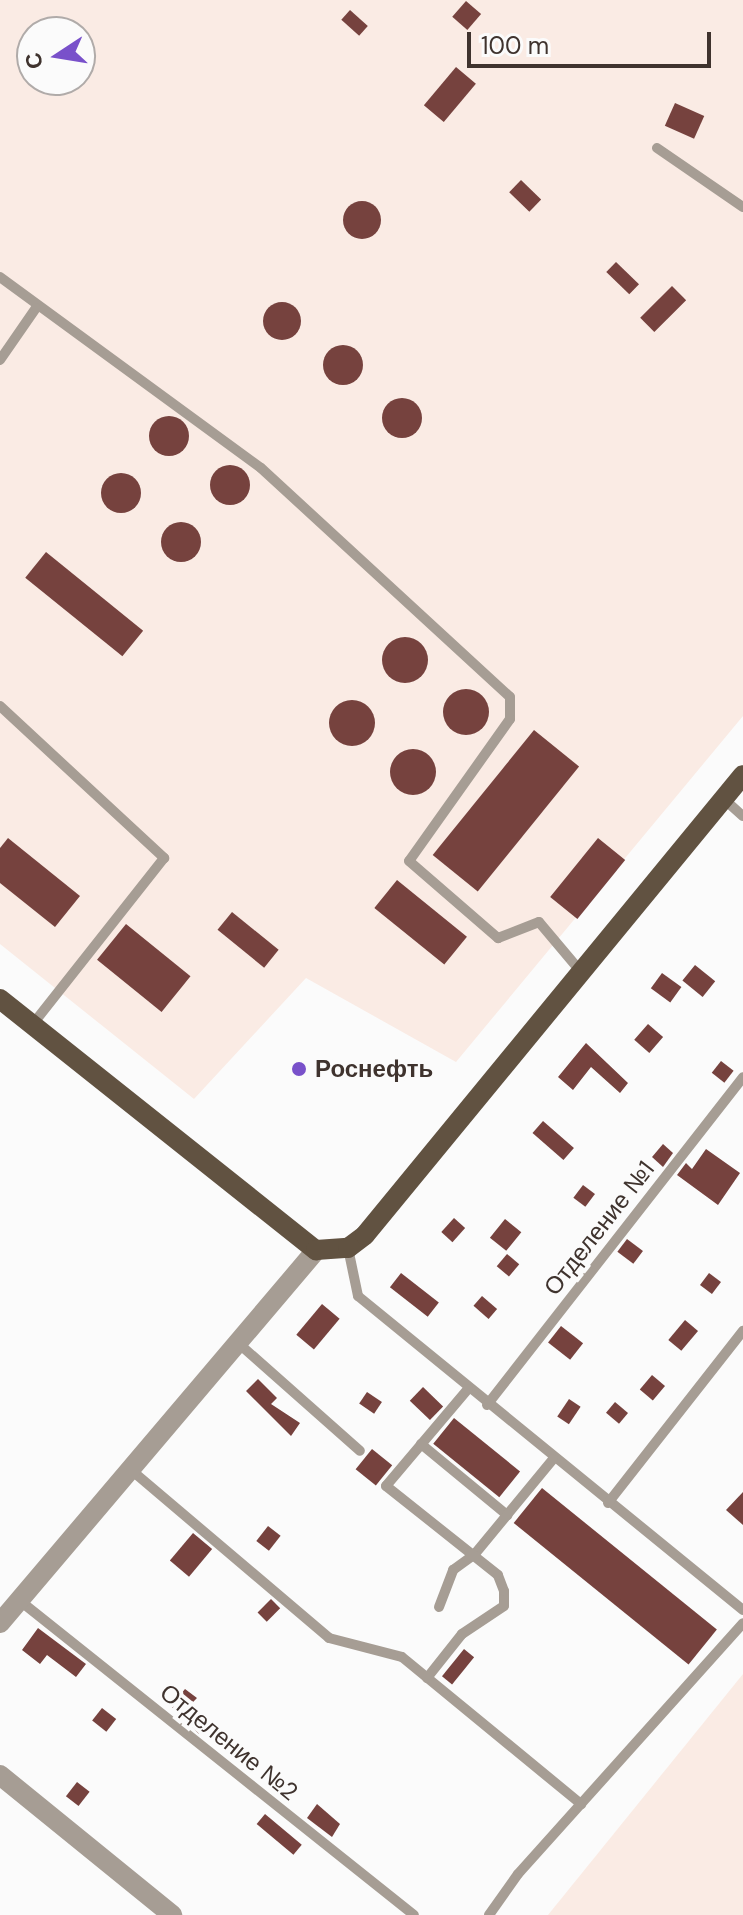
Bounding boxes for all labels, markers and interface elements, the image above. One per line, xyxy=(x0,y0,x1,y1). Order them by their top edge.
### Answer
north arrow xyxy=(16,16,96,96)
scale bar xyxy=(471,16,715,66)
text: 100 m xyxy=(481,30,549,61)
text: С xyxy=(18,50,50,71)
place label: Роснефть xyxy=(315,1055,433,1083)
marker: Роснефть xyxy=(290,1060,308,1078)
street label: Отделение №1 xyxy=(538,1155,660,1301)
street label: Отделение №2 xyxy=(154,1678,304,1806)

